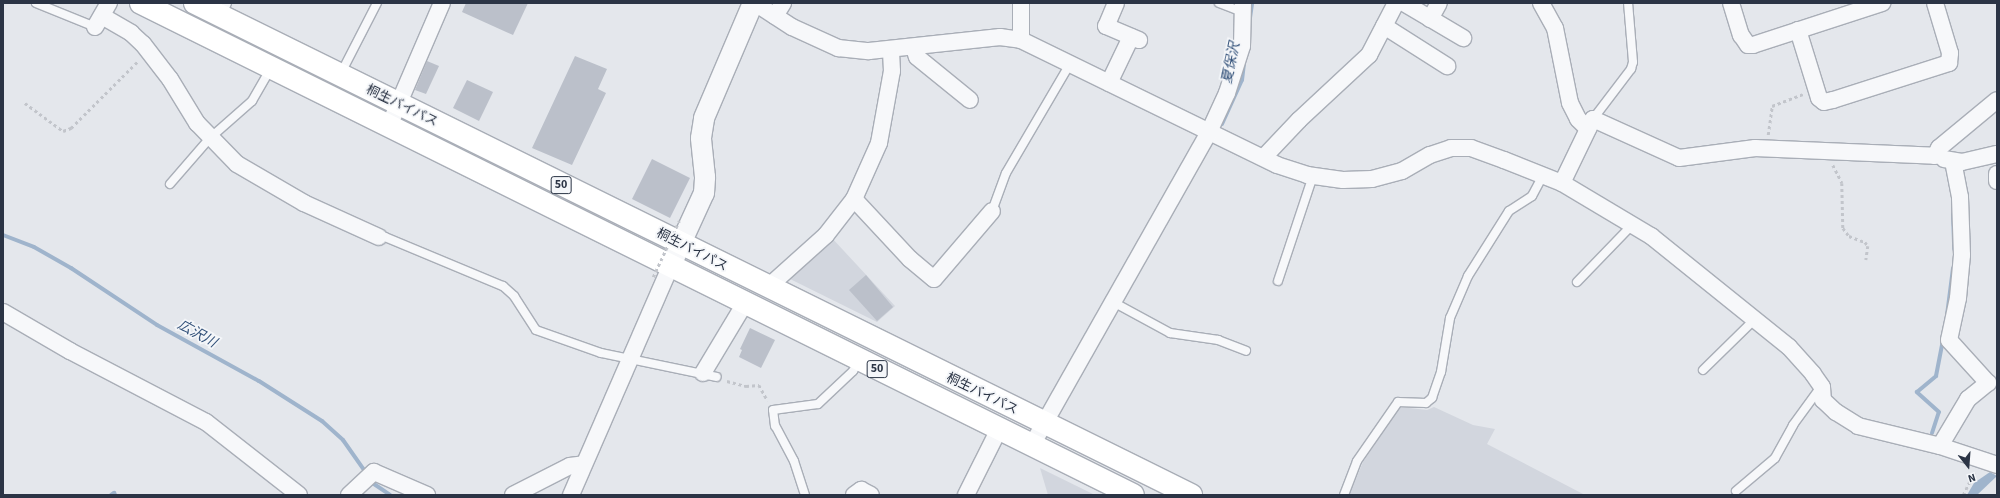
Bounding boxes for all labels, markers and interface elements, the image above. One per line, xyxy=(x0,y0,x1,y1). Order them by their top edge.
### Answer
water label: 夏保沢 xyxy=(1218,41,1244,85)
street label: 桐生バイパス xyxy=(364,82,440,130)
road number: 50 xyxy=(550,175,572,195)
street label: 桐生バイパス xyxy=(654,225,730,275)
water label: 広沢川 xyxy=(175,316,219,352)
road number: 50 xyxy=(866,359,888,379)
street label: 桐生バイパス xyxy=(944,370,1020,418)
north arrow xyxy=(1948,446,1988,486)
text: N xyxy=(1966,470,1977,486)

